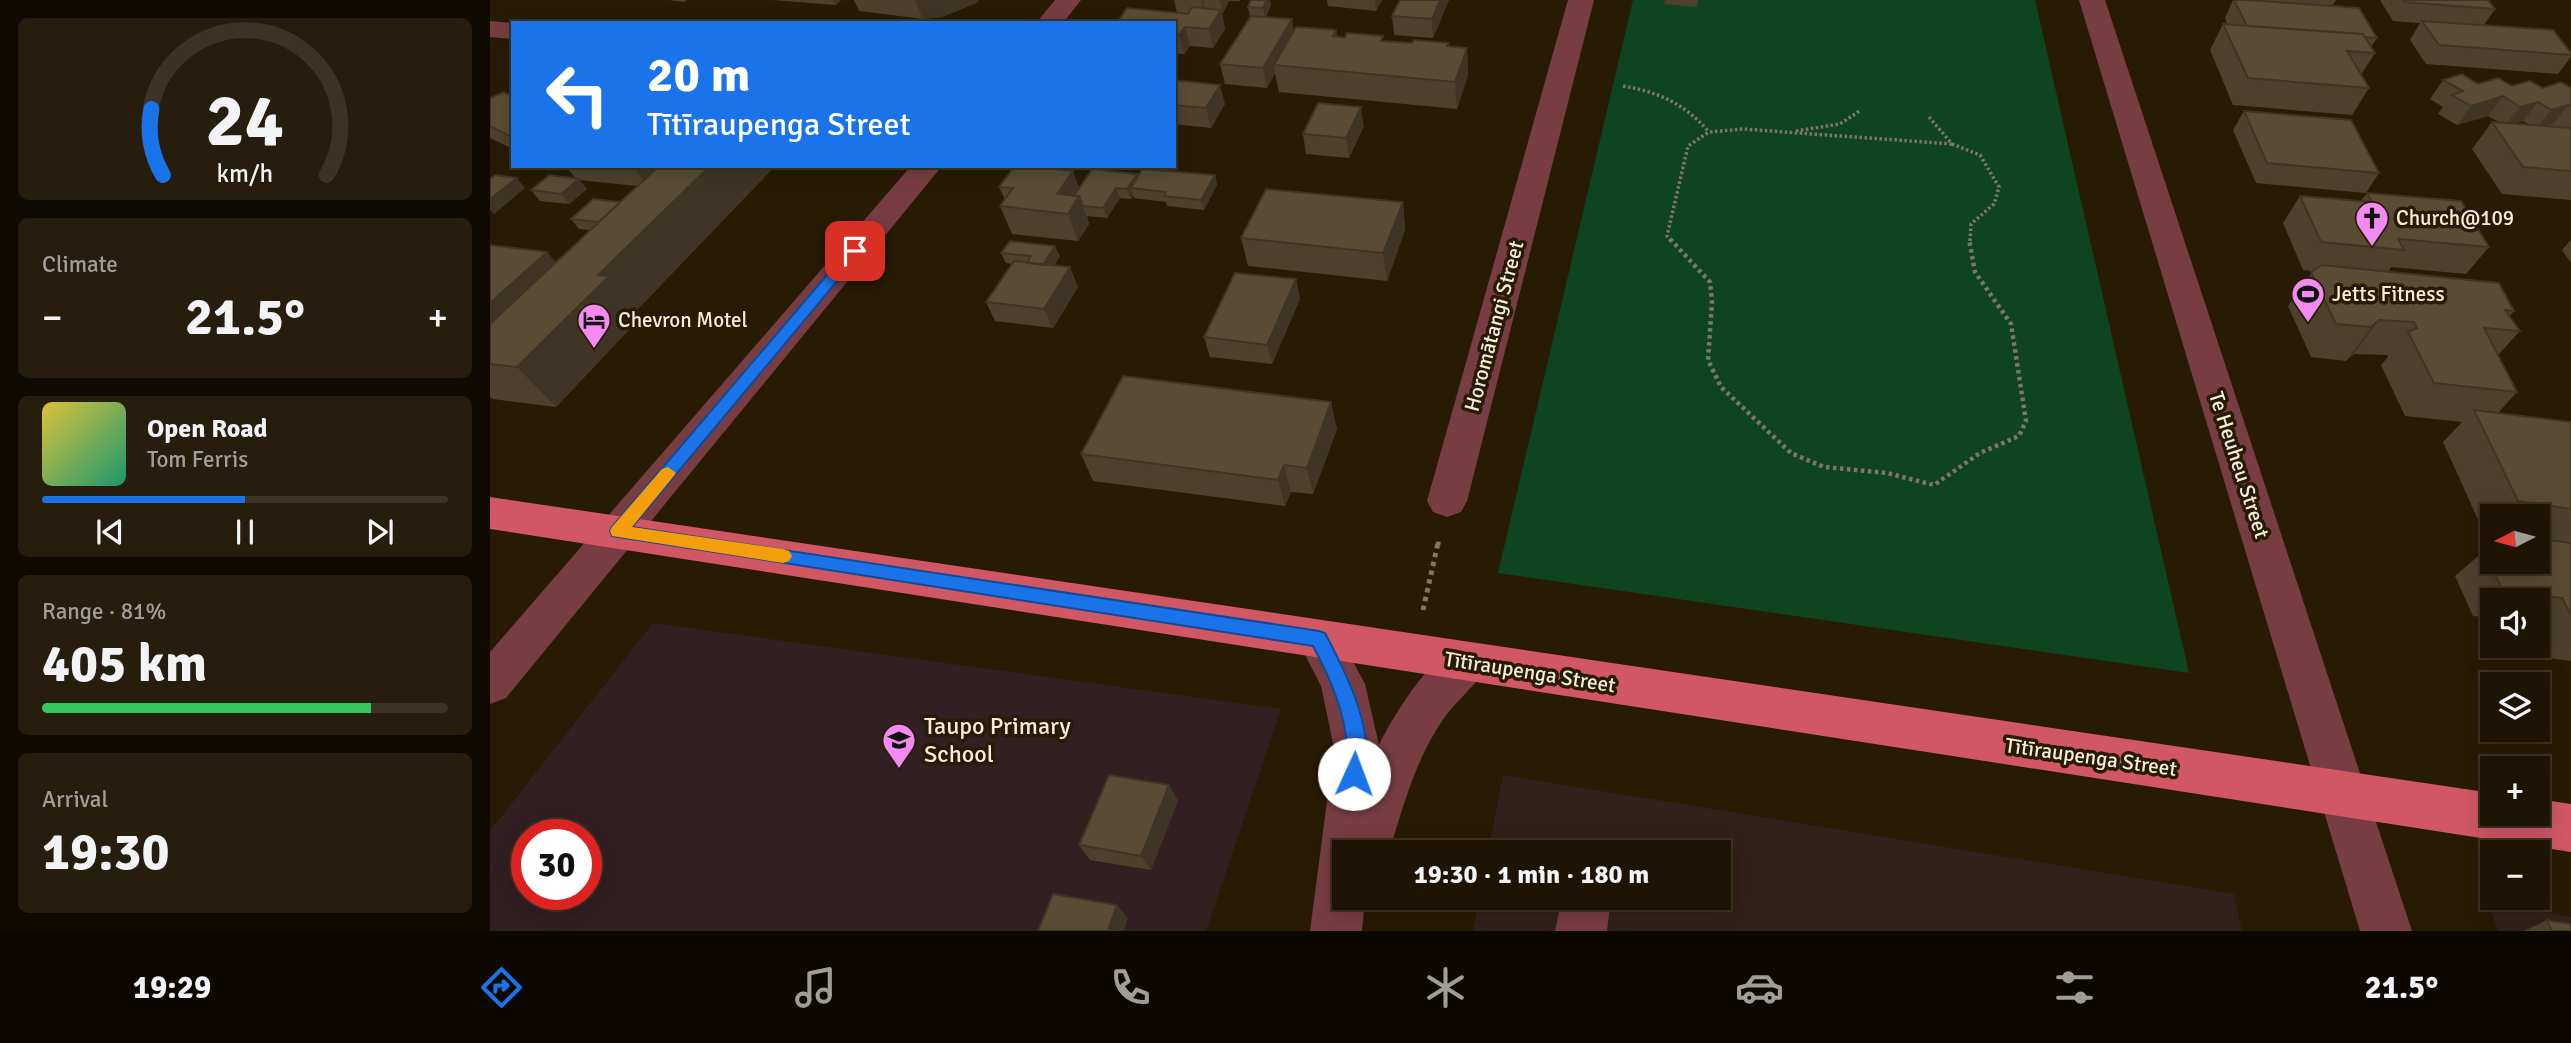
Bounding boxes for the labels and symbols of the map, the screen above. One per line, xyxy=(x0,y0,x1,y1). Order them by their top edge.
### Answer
church icon: Church@109 xyxy=(2353,199,2391,248)
place label: Church@109 xyxy=(2396,205,2514,231)
pin xyxy=(825,221,885,281)
street label: Horomātangi Street xyxy=(1459,238,1529,414)
sports icon: Jetts Fitness xyxy=(2289,275,2327,324)
place label: Jetts Fitness xyxy=(2332,281,2445,307)
hotel icon: Chevron Motel xyxy=(575,301,613,350)
place label: Chevron Motel xyxy=(618,307,748,333)
street label: Te Heuheu Street xyxy=(2203,388,2275,542)
north arrow xyxy=(2480,504,2550,574)
street label: Tītīraupenga Street xyxy=(1443,646,1617,698)
place label: Taupo Primary School xyxy=(924,711,1071,769)
school or university icon: Taupo Primary School xyxy=(880,721,918,770)
street label: Tītīraupenga Street xyxy=(2004,732,2178,782)
position arrow xyxy=(1317,737,1391,811)
speed limit sign: 30 xyxy=(511,819,602,910)

